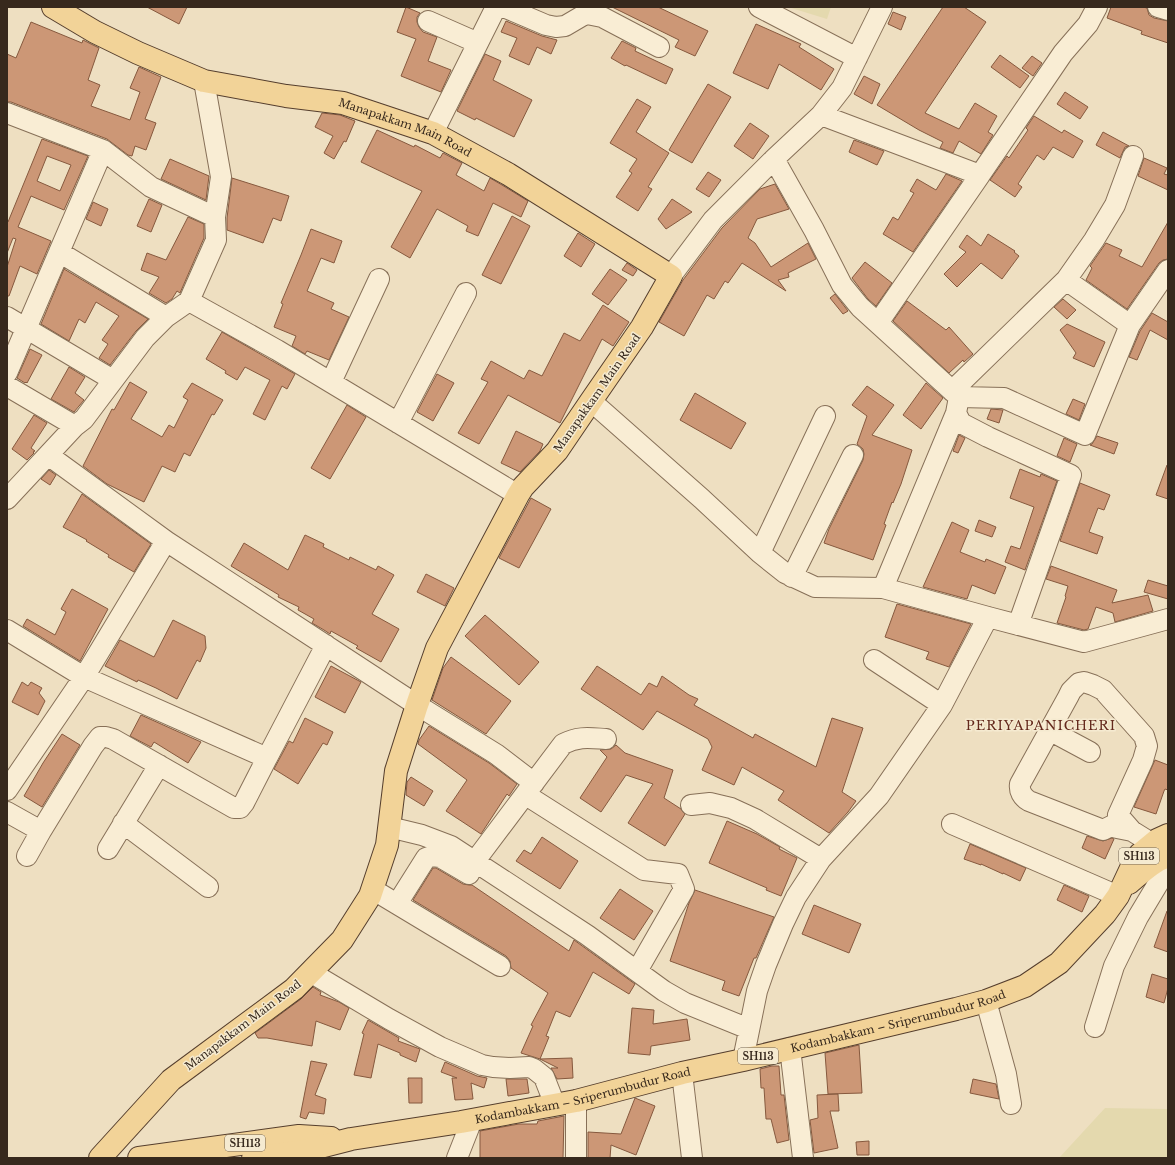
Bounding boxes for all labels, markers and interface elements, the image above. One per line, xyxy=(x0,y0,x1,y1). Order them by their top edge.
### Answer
street label: Manapakkam Main Road xyxy=(337,95,475,160)
street label: Manapakkam Main Road xyxy=(551,330,644,455)
district label: PERIYAPANICHERI xyxy=(966,717,1116,734)
road number: SH113 xyxy=(1119,848,1159,864)
street label: Manapakkam Main Road xyxy=(182,976,304,1073)
street label: Kodambakkam – Sriperumbudur Road xyxy=(789,987,1008,1055)
road number: SH113 xyxy=(738,1048,778,1064)
street label: Kodambakkam – Sriperumbudur Road xyxy=(474,1064,693,1126)
road number: SH113 xyxy=(225,1135,265,1151)

